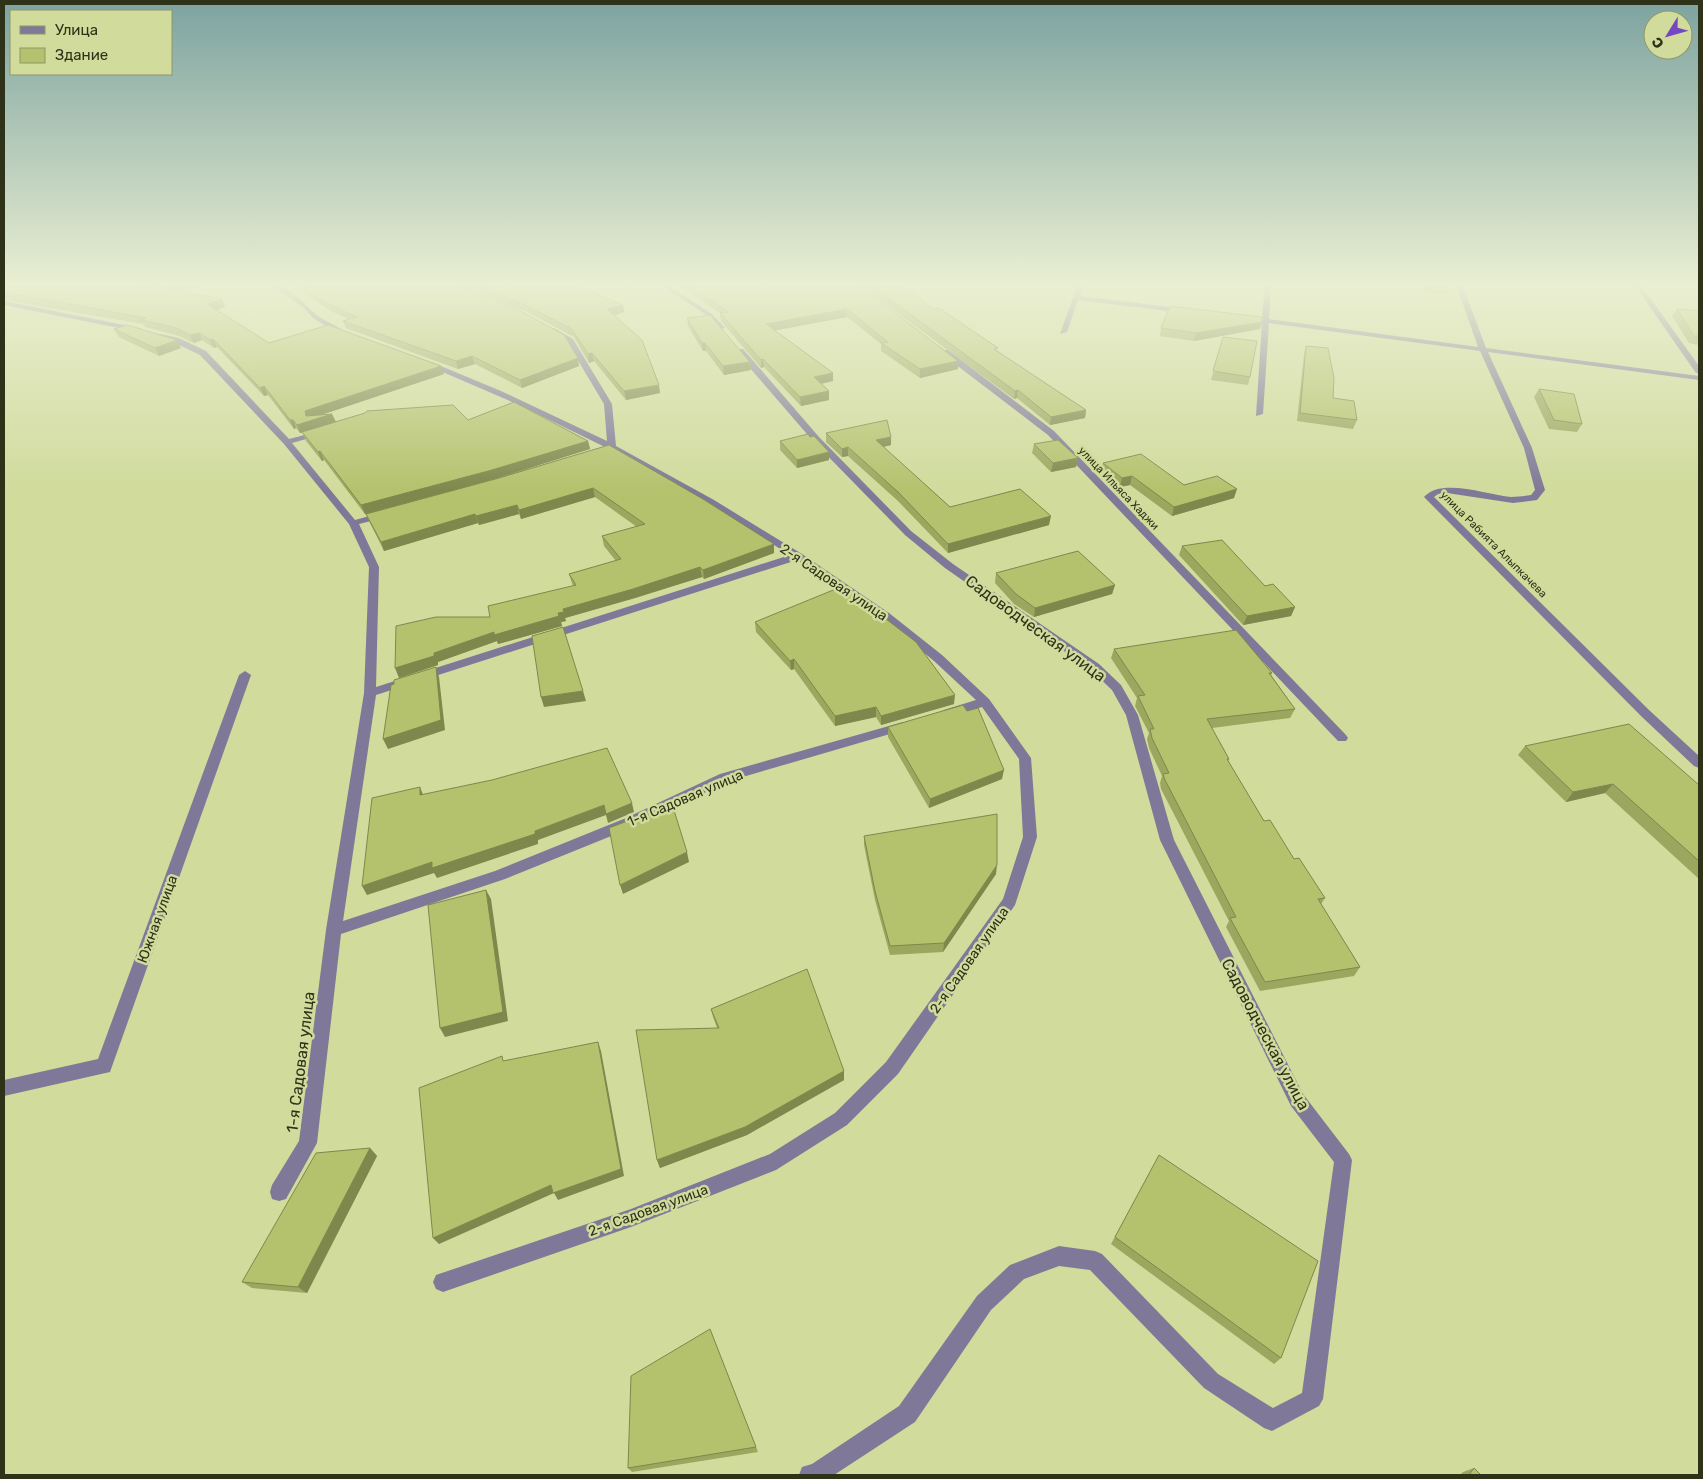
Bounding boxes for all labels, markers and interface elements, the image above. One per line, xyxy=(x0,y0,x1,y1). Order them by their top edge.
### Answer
legend xyxy=(10,10,172,75)
north arrow xyxy=(1643,10,1693,60)
text: Улица xyxy=(55,21,98,39)
text: С xyxy=(1648,33,1668,52)
text: Здание xyxy=(55,46,108,64)
street label: улица Ильяса Хаджи xyxy=(1076,444,1162,533)
street label: улица Рабията Алыпкачева xyxy=(1438,488,1550,600)
street label: 2-я Садовая улица xyxy=(777,540,891,625)
street label: Садоводческая улица xyxy=(962,571,1110,686)
street label: 1-я Садовая улица xyxy=(625,766,746,831)
street label: Южная улица xyxy=(134,873,181,965)
street label: 2-я Садовая улица xyxy=(926,904,1013,1017)
street label: Садоводческая улица xyxy=(1218,955,1314,1113)
street label: 1-я Садовая улица xyxy=(282,990,319,1134)
street label: 2-я Садовая улица xyxy=(586,1181,710,1240)

